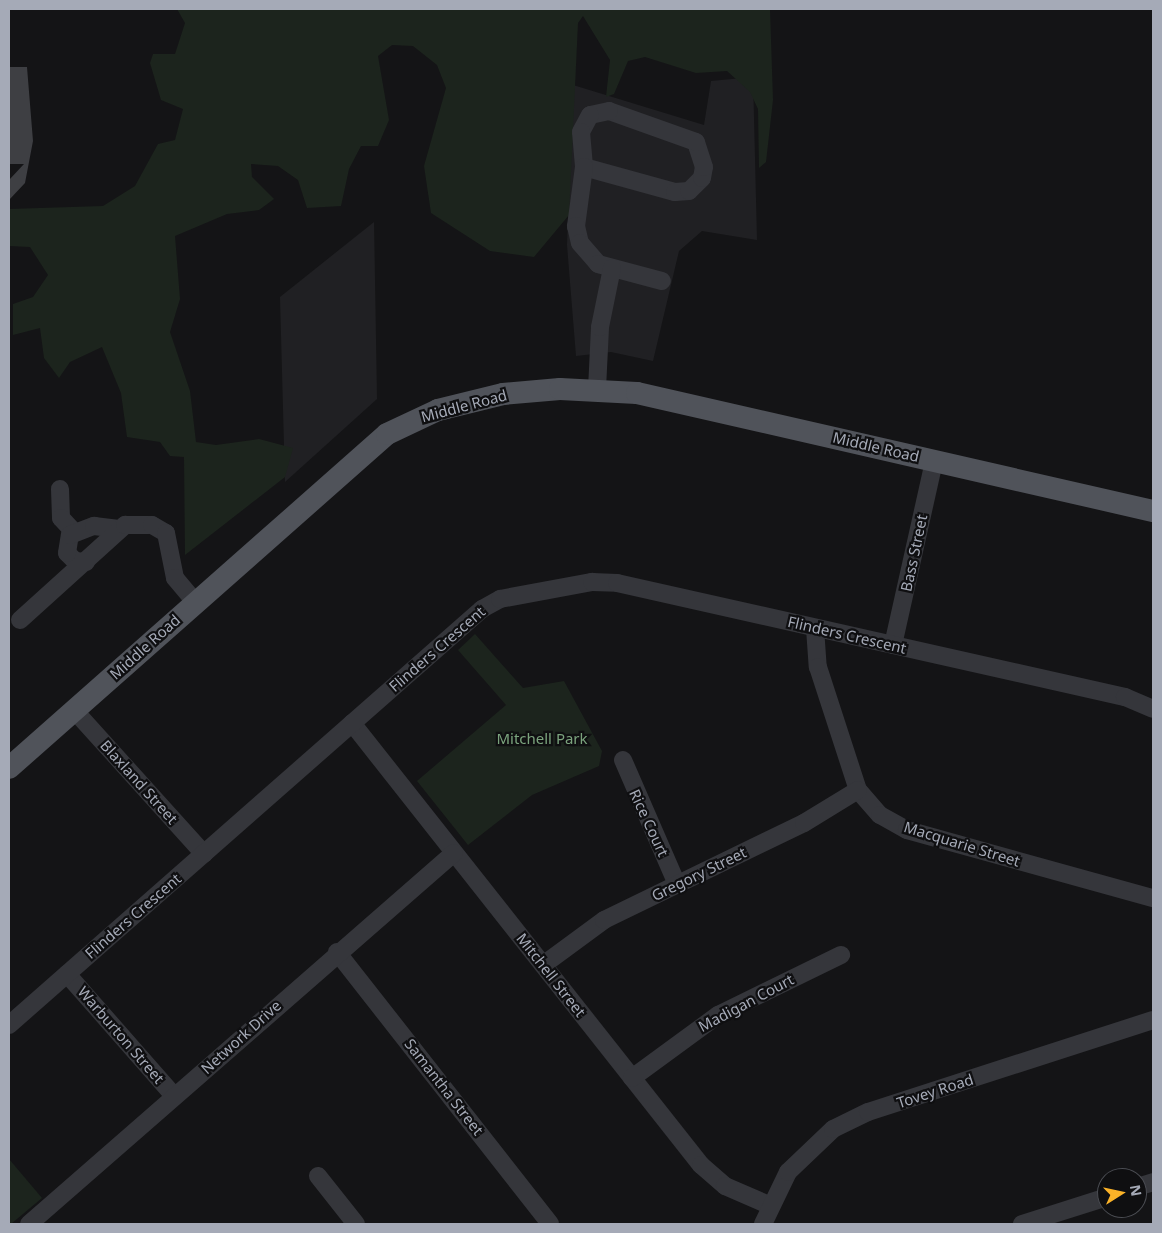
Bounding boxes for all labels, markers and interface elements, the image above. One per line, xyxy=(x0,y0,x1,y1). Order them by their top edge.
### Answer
street label: Middle Road xyxy=(419,386,509,426)
street label: Middle Road xyxy=(831,428,921,466)
street label: Bass Street xyxy=(897,513,931,593)
street label: Flinders Crescent xyxy=(385,602,489,696)
street label: Middle Road xyxy=(106,611,184,683)
street label: Flinders Crescent xyxy=(786,613,908,657)
park label: Mitchell Park xyxy=(496,730,588,748)
street label: Blaxland Street xyxy=(97,736,181,828)
street label: Rice Court xyxy=(626,786,672,860)
street label: Macquarie Street xyxy=(902,818,1022,870)
street label: Gregory Street xyxy=(649,843,749,905)
street label: Flinders Crescent xyxy=(81,869,185,963)
street label: Mitchell Street xyxy=(513,930,589,1020)
street label: Madigan Court xyxy=(695,970,797,1036)
street label: Warburton Street xyxy=(74,983,168,1087)
street label: Network Drive xyxy=(197,996,285,1078)
street label: Samantha Street xyxy=(401,1035,487,1139)
street label: Tovey Road xyxy=(894,1070,976,1112)
north arrow xyxy=(1097,1168,1147,1218)
text: N xyxy=(1126,1183,1147,1198)

